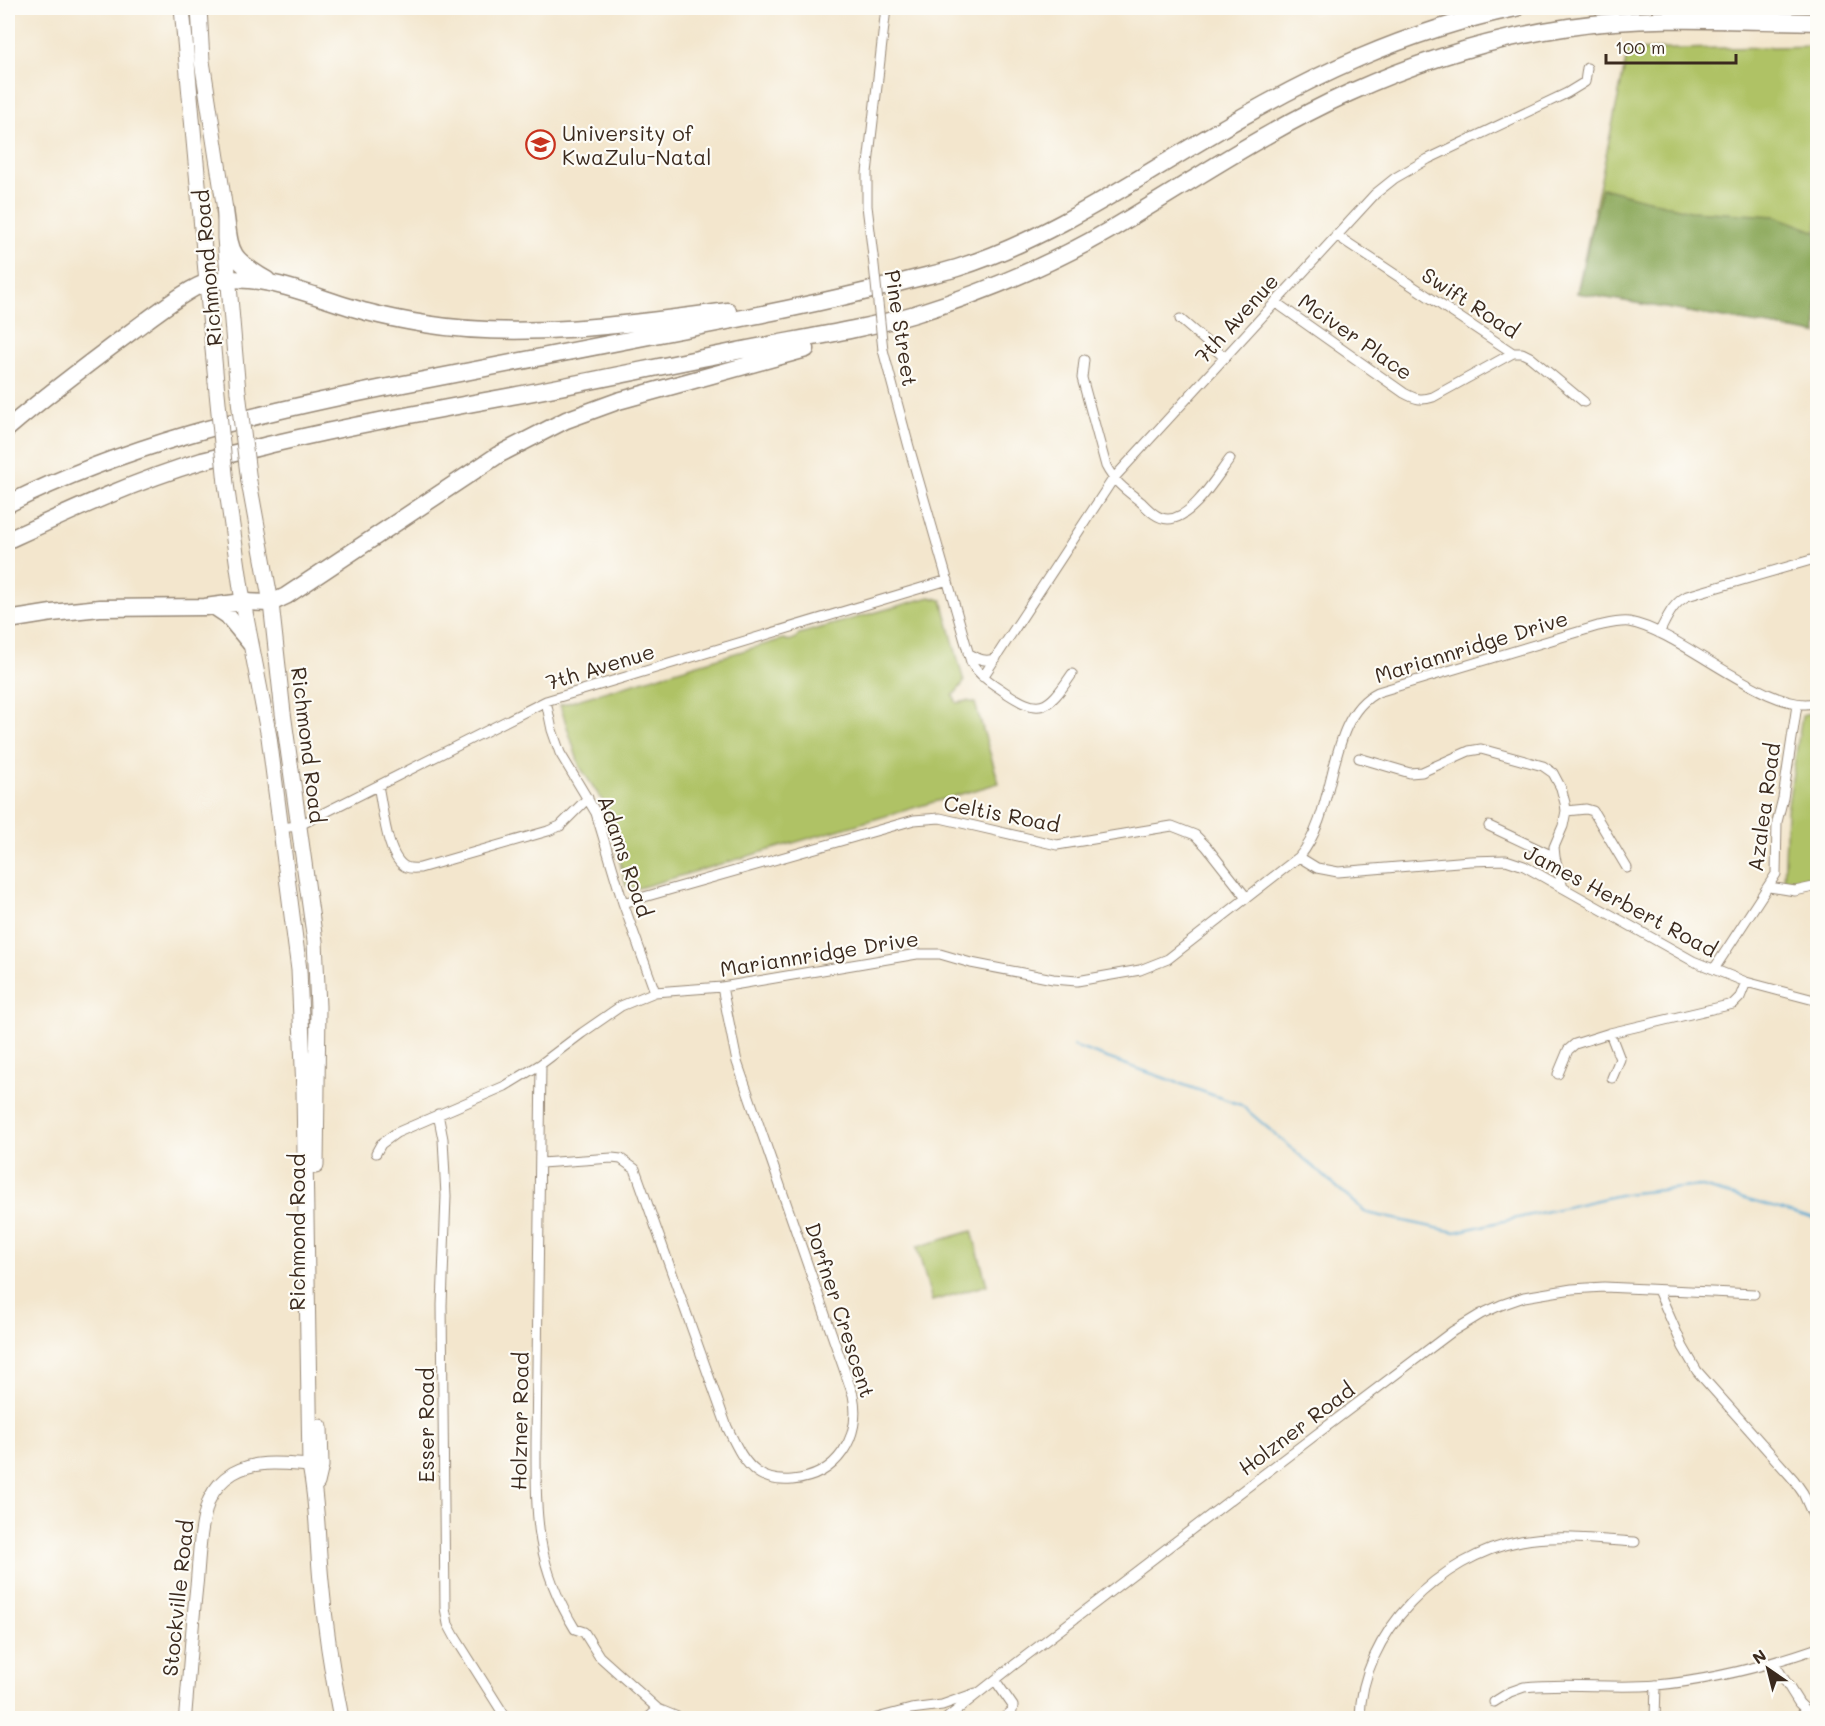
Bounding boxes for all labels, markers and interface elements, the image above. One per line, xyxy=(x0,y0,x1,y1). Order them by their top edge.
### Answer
scale bar xyxy=(1606,27,1736,65)
text: 100 m xyxy=(1615,35,1665,59)
place label: University of KwaZulu-Natal xyxy=(562,119,712,170)
school or university icon: University of KwaZulu-Natal xyxy=(525,128,557,160)
street label: Richmond Road xyxy=(187,188,227,348)
street label: Swift Road xyxy=(1417,260,1525,344)
street label: 7th Avenue xyxy=(1188,267,1284,369)
street label: Pine Street xyxy=(879,268,925,388)
street label: Mciver Place xyxy=(1294,287,1418,385)
street label: Mariannridge Drive xyxy=(1371,604,1571,688)
street label: 7th Avenue xyxy=(542,637,658,695)
street label: Richmond Road xyxy=(286,665,332,825)
street label: Azalea Road xyxy=(1741,741,1785,873)
street label: Celtis Road xyxy=(941,788,1063,838)
street label: Adams Road xyxy=(593,792,659,920)
street label: James Herbert Road xyxy=(1520,838,1722,962)
street label: Mariannridge Drive xyxy=(718,924,920,982)
street label: Richmond Road xyxy=(283,1153,310,1311)
street label: Dorfner Crescent xyxy=(800,1219,882,1401)
street label: Holzner Road xyxy=(504,1351,534,1491)
street label: Esser Road xyxy=(412,1367,439,1483)
street label: Holzner Road xyxy=(1233,1376,1359,1480)
street label: Stockville Road xyxy=(155,1518,199,1678)
north arrow xyxy=(1738,1639,1798,1699)
text: N xyxy=(1748,1644,1770,1668)

